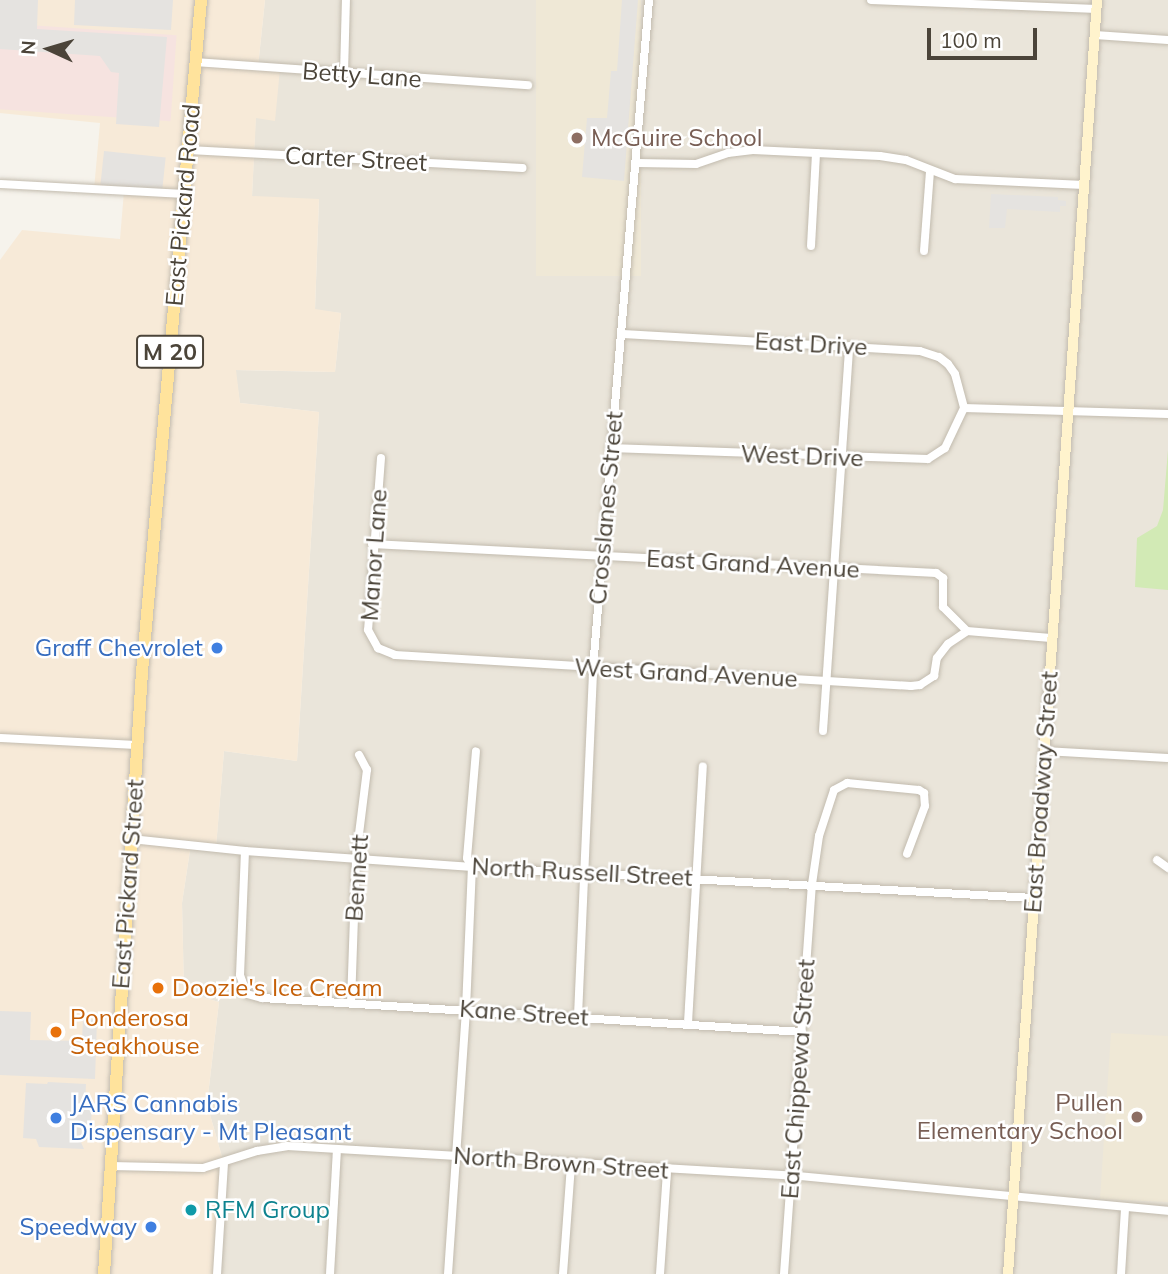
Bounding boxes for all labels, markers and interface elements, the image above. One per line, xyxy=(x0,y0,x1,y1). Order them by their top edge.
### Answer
north arrow xyxy=(14,14,84,84)
scale bar xyxy=(930,14,1040,58)
text: 100 m xyxy=(940,27,1002,53)
text: N xyxy=(16,40,41,56)
street label: Betty Lane xyxy=(301,56,423,94)
street label: East Pickard Road xyxy=(160,103,206,307)
place label: McGuire School xyxy=(591,124,762,152)
marker: McGuire School xyxy=(569,130,585,146)
street label: Carter Street xyxy=(284,141,428,177)
street label: East Drive xyxy=(754,327,868,361)
road number: M 20 xyxy=(135,332,205,372)
street label: Crosslanes Street xyxy=(583,410,629,606)
street label: West Drive xyxy=(740,439,864,473)
street label: Manor Lane xyxy=(355,488,393,622)
street label: East Grand Avenue xyxy=(646,544,860,584)
place label: Graff Chevrolet xyxy=(35,634,203,662)
marker: Graff Chevrolet xyxy=(209,640,225,656)
street label: West Grand Avenue xyxy=(574,653,798,693)
street label: East Broadway Street xyxy=(1018,670,1064,914)
street label: East Pickard Street xyxy=(106,778,150,990)
street label: Bennett xyxy=(340,834,374,922)
street label: North Russell Street xyxy=(471,852,693,892)
street label: East Chippewa Street xyxy=(775,958,821,1200)
place label: Doozie's Ice Cream xyxy=(172,974,383,1002)
marker: Doozie's Ice Cream xyxy=(150,980,166,996)
street label: Kane Street xyxy=(458,994,590,1032)
place label: Ponderosa Steakhouse xyxy=(70,1004,200,1060)
marker: Ponderosa Steakhouse xyxy=(48,1024,64,1040)
place label: Pullen Elementary School xyxy=(917,1089,1123,1145)
place label: JARS Cannabis Dispensary - Mt Pleasant xyxy=(70,1090,351,1146)
marker: Pullen Elementary School xyxy=(1129,1109,1145,1125)
marker: JARS Cannabis Dispensary - Mt Pleasant xyxy=(48,1110,64,1126)
street label: North Brown Street xyxy=(452,1141,670,1185)
place label: RFM Group xyxy=(205,1196,330,1224)
marker: RFM Group xyxy=(183,1202,199,1218)
place label: Speedway xyxy=(19,1213,137,1241)
marker: Speedway xyxy=(143,1219,159,1235)

